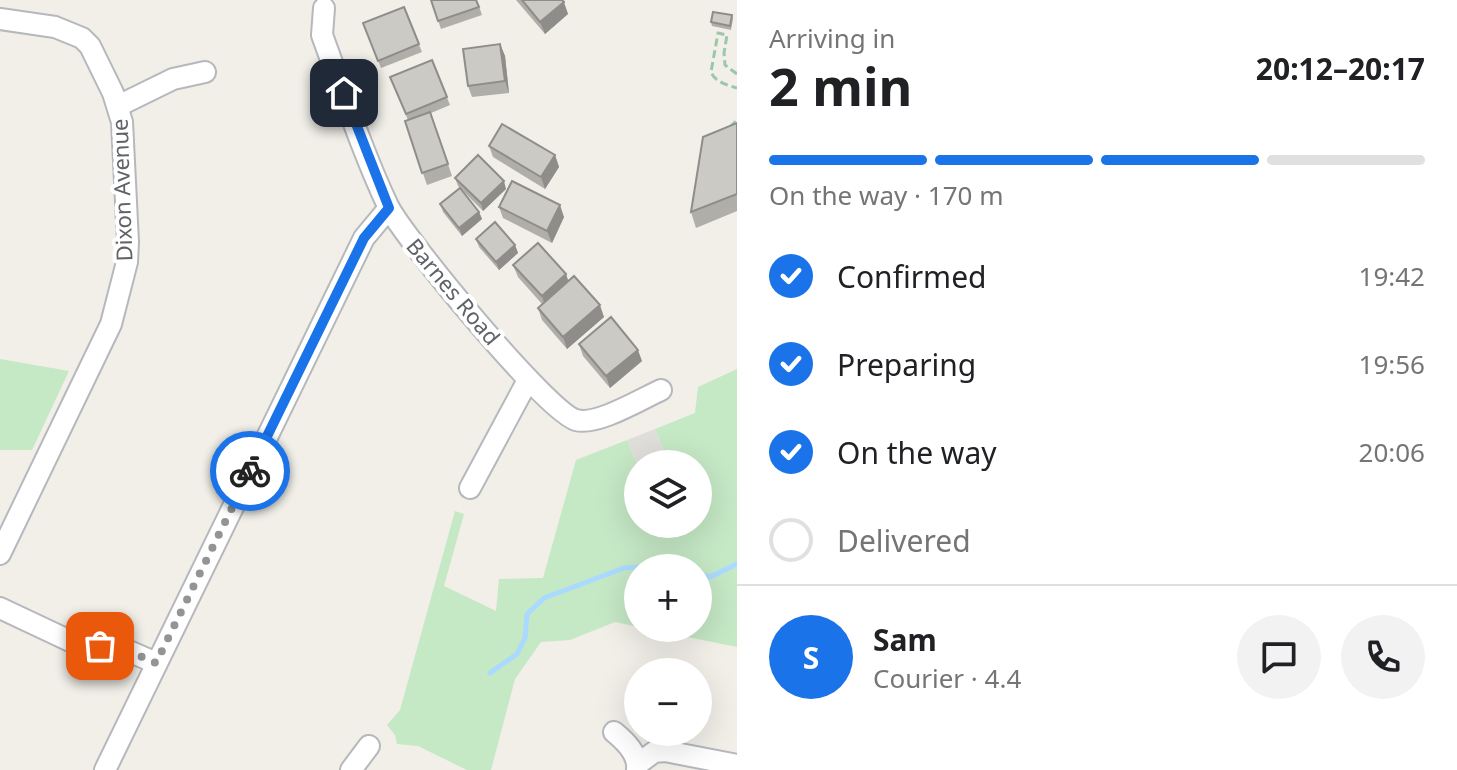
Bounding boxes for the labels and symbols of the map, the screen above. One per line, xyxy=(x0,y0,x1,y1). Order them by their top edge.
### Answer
pin xyxy=(310,59,378,127)
street label: Dixon Avenue xyxy=(104,118,138,262)
street label: Barnes Road xyxy=(400,231,508,351)
courier xyxy=(210,431,290,511)
pin xyxy=(66,612,134,680)

